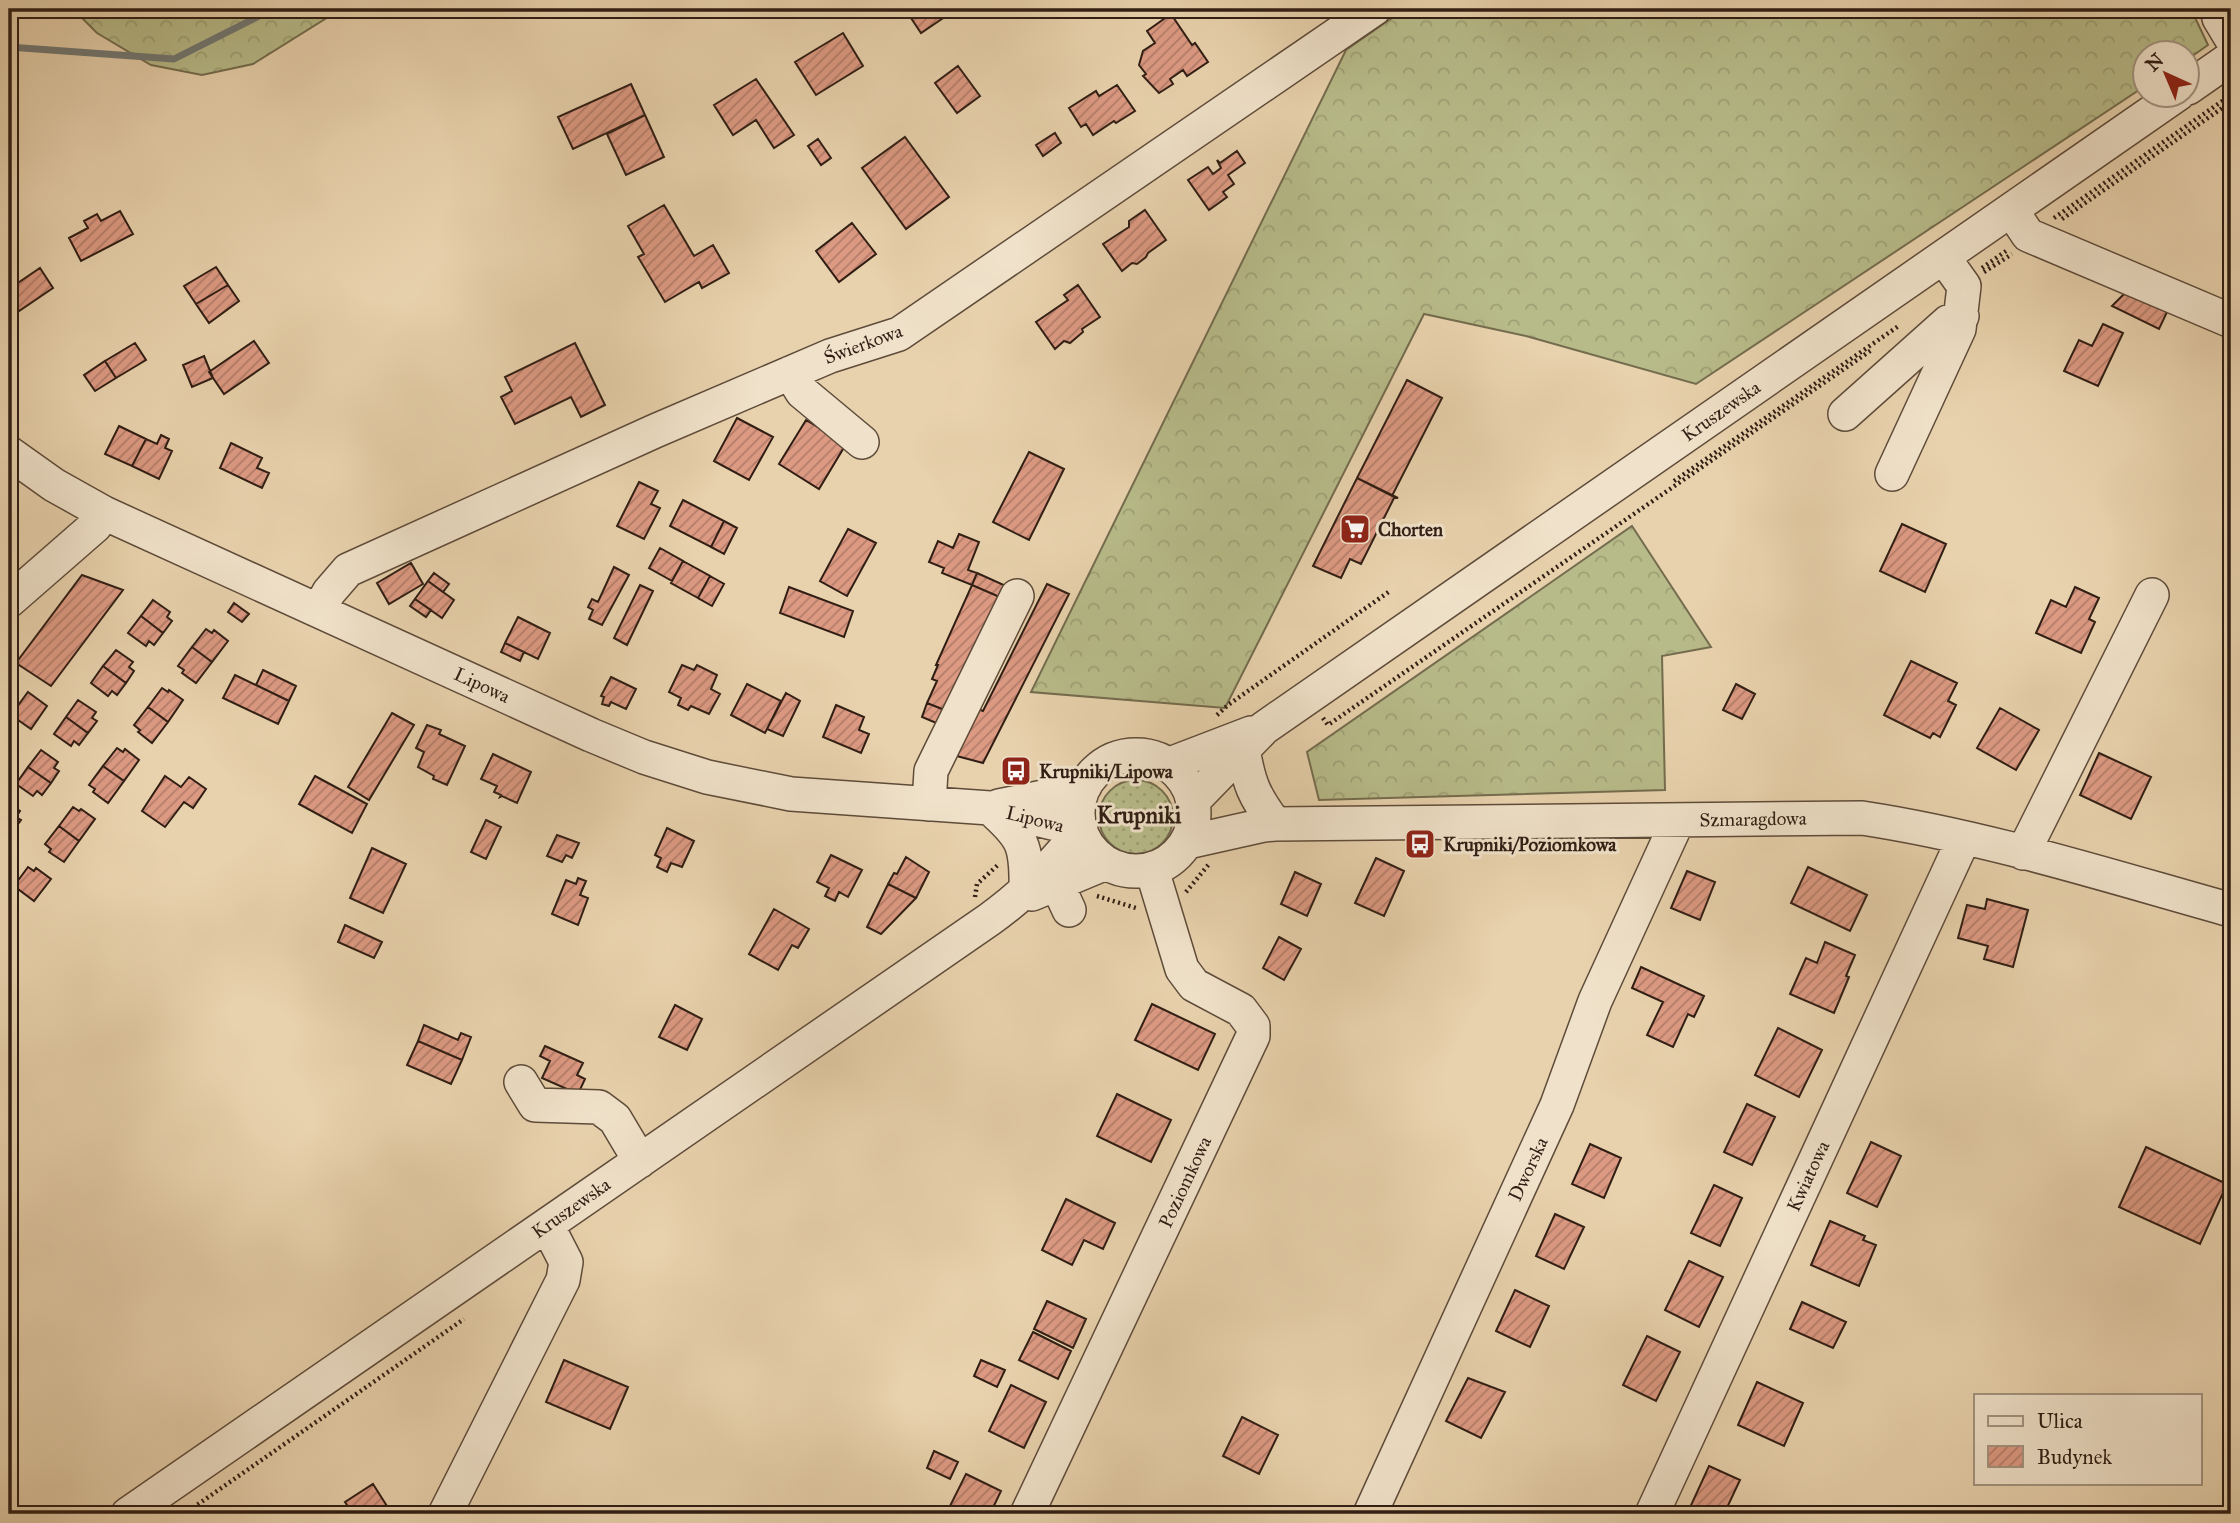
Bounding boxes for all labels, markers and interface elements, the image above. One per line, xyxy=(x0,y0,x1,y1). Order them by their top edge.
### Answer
north arrow xyxy=(2132,38,2202,108)
text: N xyxy=(2141,48,2168,76)
street label: Świerkowa xyxy=(820,318,906,369)
street label: Kruszewska xyxy=(1677,375,1766,446)
supermarket icon: Chorten xyxy=(1338,512,1372,546)
place label: Chorten xyxy=(1378,518,1444,541)
street label: Lipowa xyxy=(450,662,514,708)
bus stop icon: Krupniki/Lipowa xyxy=(999,754,1033,788)
place label: Krupniki/Lipowa xyxy=(1039,760,1174,784)
street label: Lipowa xyxy=(1004,801,1067,838)
district label: Krupniki xyxy=(1097,801,1182,830)
street label: Szmaragdowa xyxy=(1699,807,1808,832)
bus stop icon: Krupniki/Poziomkowa xyxy=(1403,827,1437,861)
place label: Krupniki/Poziomkowa xyxy=(1443,833,1617,857)
street label: Poziomkowa xyxy=(1154,1132,1217,1231)
street label: Dworska xyxy=(1503,1133,1553,1205)
street label: Kwiatowa xyxy=(1782,1136,1835,1215)
street label: Kruszewska xyxy=(527,1172,616,1243)
legend xyxy=(1974,1394,2202,1484)
text: Ulica xyxy=(2037,1408,2083,1434)
text: Budynek xyxy=(2037,1444,2112,1470)

